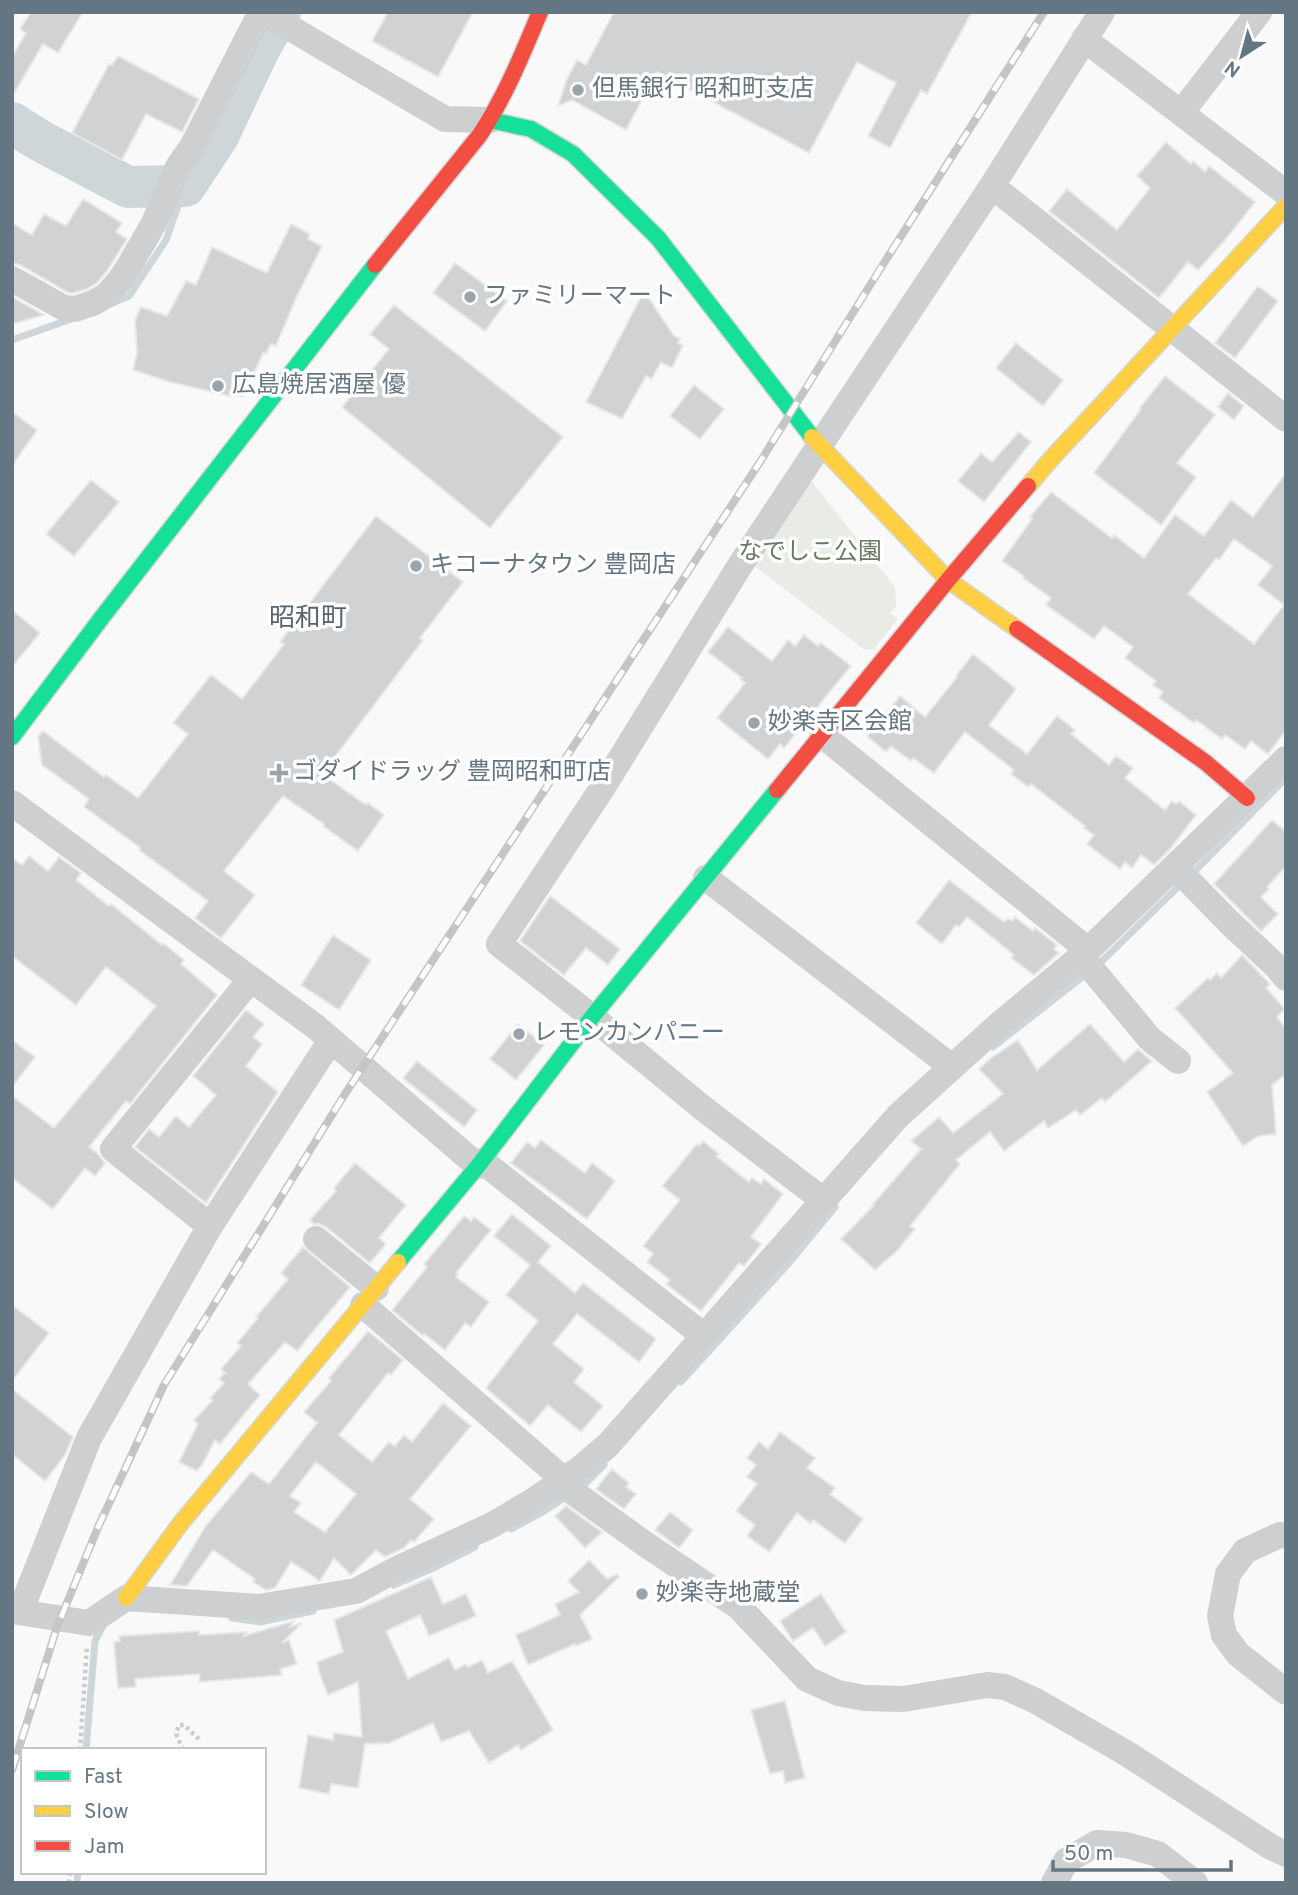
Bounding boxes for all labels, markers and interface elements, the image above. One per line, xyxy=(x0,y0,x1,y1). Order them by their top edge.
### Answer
north arrow xyxy=(1207,21,1277,91)
text: N xyxy=(1221,54,1246,82)
place label: 但馬銀行 昭和町支店 xyxy=(592,75,814,105)
marker: 但馬銀行 昭和町支店 xyxy=(570,82,586,98)
place label: ファミリーマート xyxy=(484,282,676,312)
marker: ファミリーマート xyxy=(462,289,478,305)
place label: 広島焼居酒屋 優 xyxy=(232,371,406,401)
marker: 広島焼居酒屋 優 xyxy=(210,378,226,394)
park label: なでしこ公園 xyxy=(738,538,882,568)
place label: キコーナタウン 豊岡店 xyxy=(430,551,676,581)
marker: キコーナタウン 豊岡店 xyxy=(408,558,424,574)
district label: 昭和町 xyxy=(269,603,347,636)
place label: 妙楽寺区会館 xyxy=(768,708,912,738)
marker: 妙楽寺区会館 xyxy=(746,715,762,731)
place label: ゴダイドラッグ 豊岡昭和町店 xyxy=(293,758,611,788)
marker: ゴダイドラッグ 豊岡昭和町店 xyxy=(271,765,287,781)
place label: レモンカンパニー xyxy=(533,1019,725,1049)
marker: レモンカンパニー xyxy=(511,1026,527,1042)
place label: 妙楽寺地蔵堂 xyxy=(656,1579,800,1609)
marker: 妙楽寺地蔵堂 xyxy=(634,1586,650,1602)
legend xyxy=(21,1748,266,1874)
text: Fast xyxy=(84,1764,123,1791)
text: Slow xyxy=(84,1799,129,1826)
scale bar xyxy=(1053,1828,1232,1872)
text: Jam xyxy=(84,1834,125,1861)
text: 50 m xyxy=(1064,1841,1113,1868)

